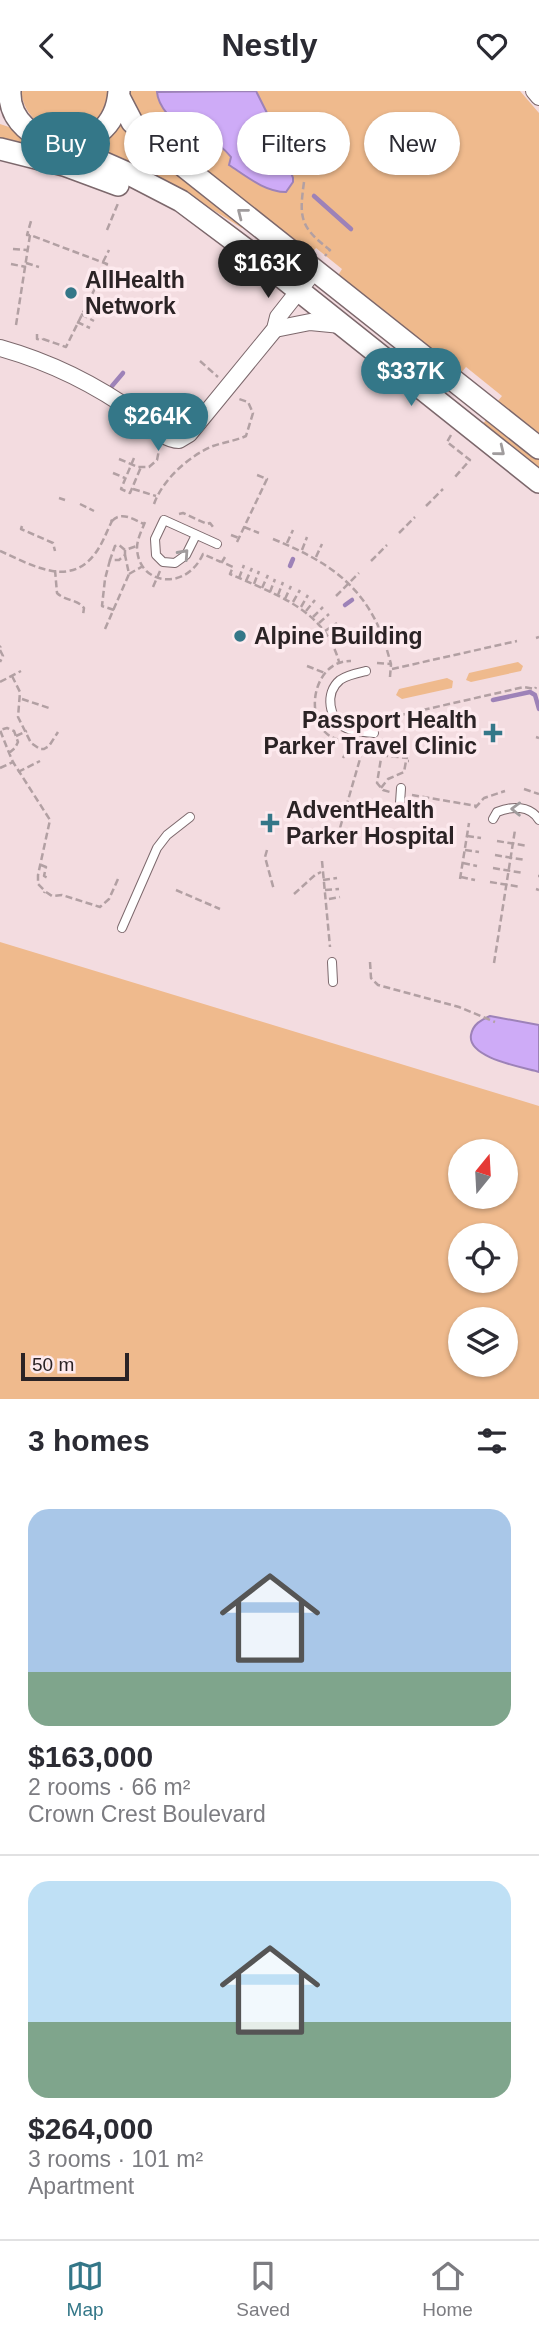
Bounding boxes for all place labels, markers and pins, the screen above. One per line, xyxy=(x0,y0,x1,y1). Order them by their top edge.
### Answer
pin: $163K xyxy=(219,241,317,300)
place label: AllHealth Network xyxy=(85,267,185,319)
marker: AllHealth Network xyxy=(63,285,79,301)
pin: $337K xyxy=(362,349,460,408)
pin: $264K xyxy=(109,393,207,453)
place label: Alpine Building xyxy=(254,623,423,649)
marker: Alpine Building xyxy=(232,628,248,644)
place label: Passport Health Parker Travel Clinic xyxy=(263,707,477,759)
marker: Passport Health Parker Travel Clinic xyxy=(483,723,503,743)
place label: AdventHealth Parker Hospital xyxy=(286,797,455,849)
marker: AdventHealth Parker Hospital xyxy=(260,813,280,833)

